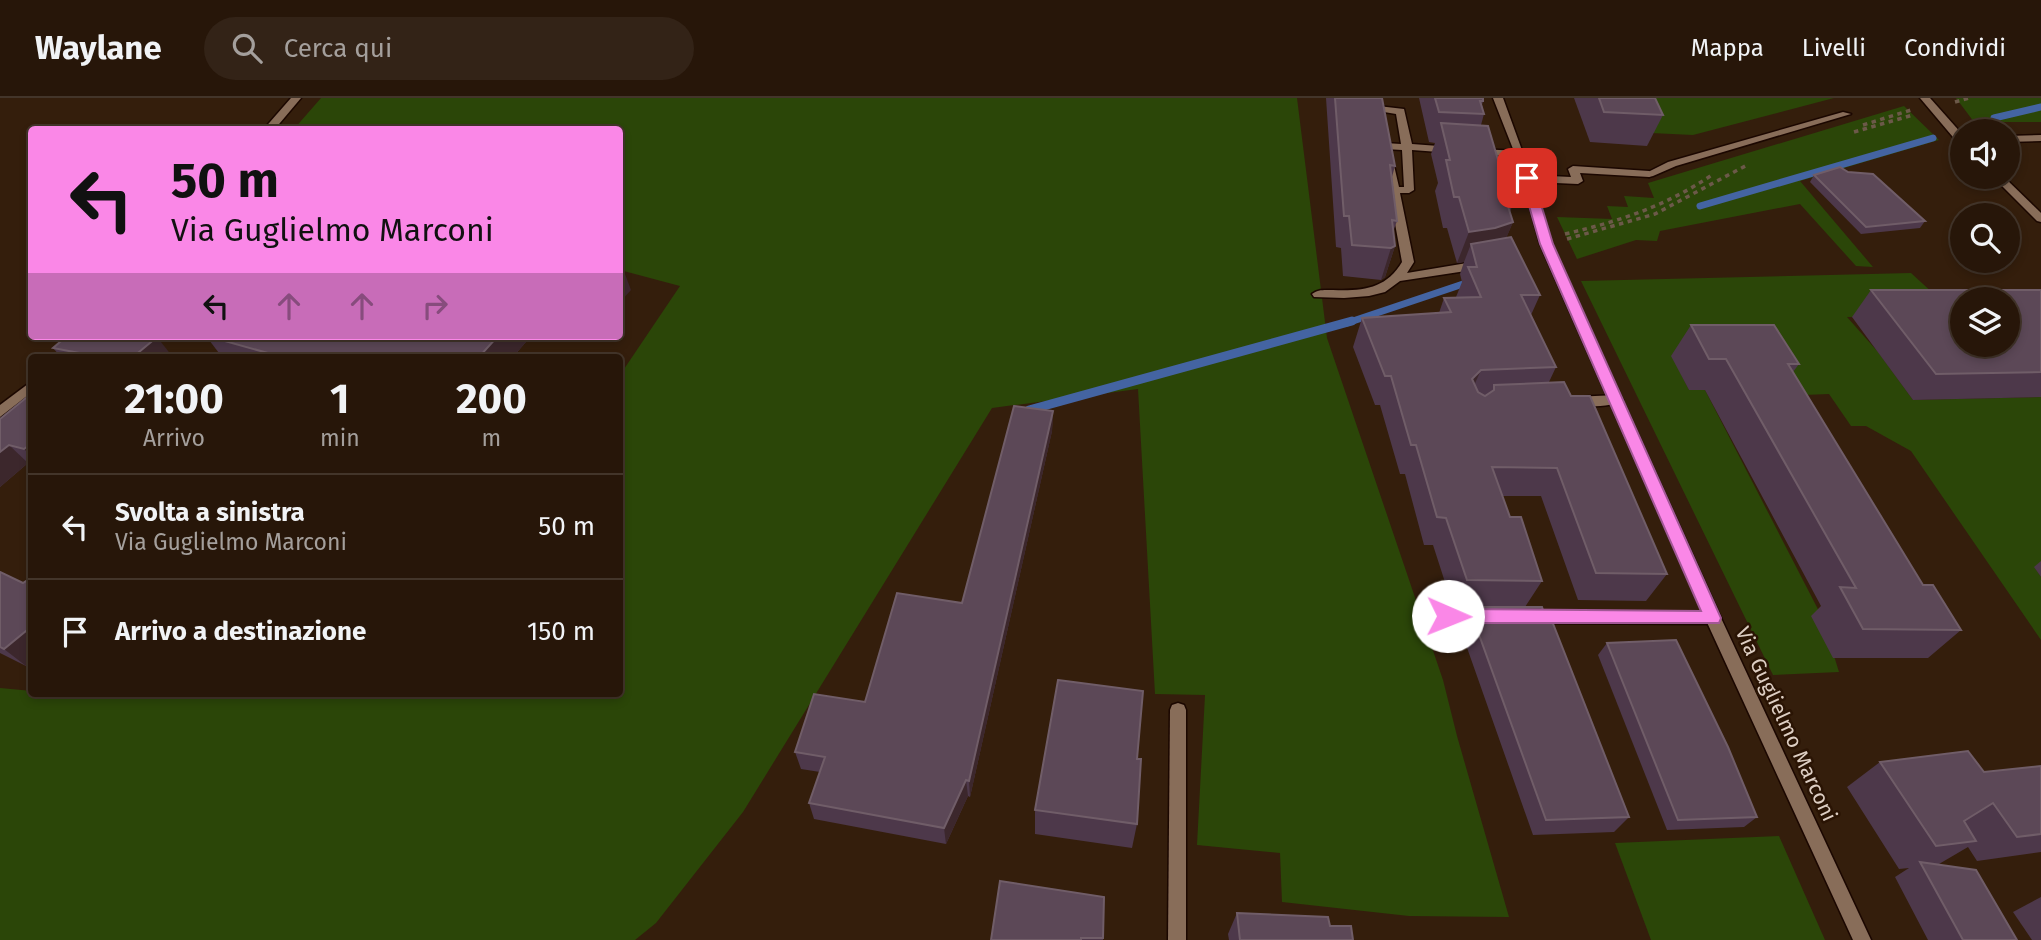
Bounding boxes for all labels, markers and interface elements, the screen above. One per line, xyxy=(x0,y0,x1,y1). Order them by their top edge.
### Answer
search box xyxy=(204,17,694,80)
text: Waylane xyxy=(35,28,162,68)
icon: search xyxy=(228,29,266,67)
text: Cerca qui xyxy=(284,33,392,64)
text: Mappa xyxy=(1691,34,1764,62)
text: Livelli xyxy=(1802,34,1866,62)
text: Condividi xyxy=(1904,34,2006,62)
map controls xyxy=(1950,119,2020,357)
button: sound xyxy=(1950,119,2020,189)
pin xyxy=(1497,148,1557,208)
text: 50 m xyxy=(171,151,279,210)
icon: left xyxy=(56,154,147,245)
icon: arrive xyxy=(1508,159,1546,197)
button: search xyxy=(1950,203,2020,273)
text: Via Guglielmo Marconi xyxy=(171,211,494,249)
icon: left xyxy=(197,287,235,325)
icon: ahead xyxy=(270,287,308,325)
icon: ahead xyxy=(343,287,381,325)
icon: right xyxy=(416,287,454,325)
button: layers xyxy=(1950,287,2020,357)
text: 21:00 xyxy=(124,374,224,424)
text: 1 xyxy=(330,374,350,424)
text: 200 xyxy=(456,374,527,424)
text: Arrivo xyxy=(143,424,205,452)
text: min xyxy=(320,424,360,452)
text: m xyxy=(481,424,501,452)
text: Svolta a sinistra xyxy=(115,497,305,528)
icon: left xyxy=(56,508,94,546)
text: 50 m xyxy=(538,511,595,542)
text: Via Guglielmo Marconi xyxy=(115,528,347,556)
position arrow xyxy=(1411,579,1485,653)
icon: arrive xyxy=(56,613,94,651)
text: Arrivo a destinazione xyxy=(115,616,366,647)
text: 150 m xyxy=(527,616,595,647)
street label: Via Guglielmo Marconi xyxy=(1729,623,1843,825)

